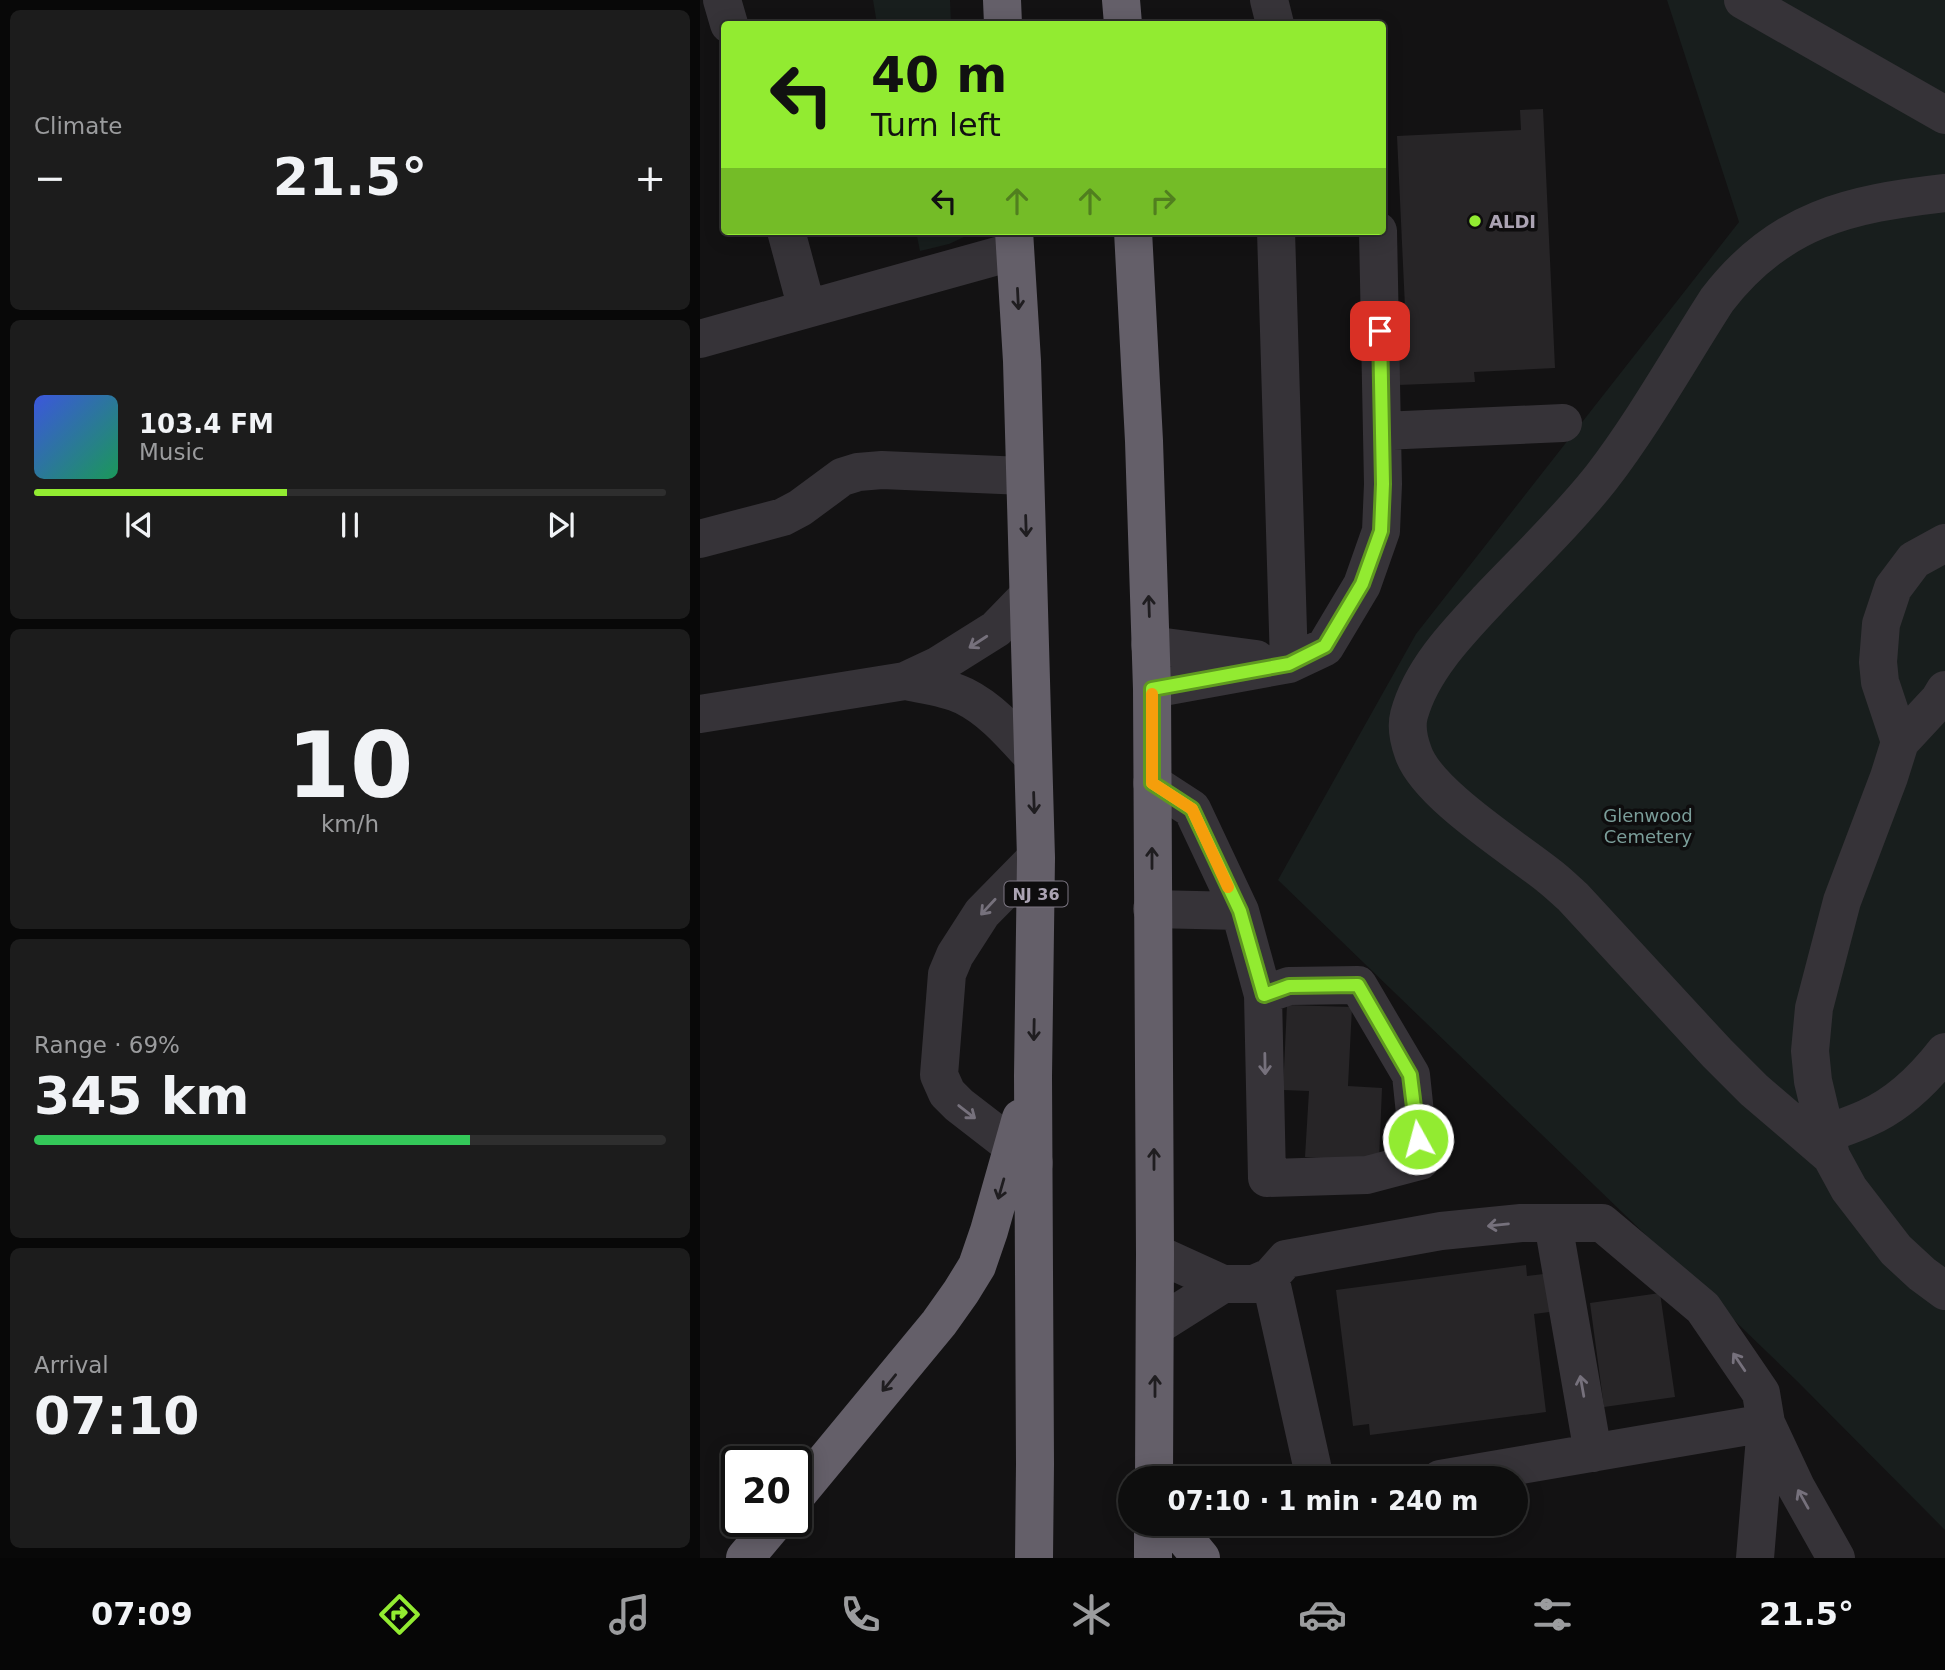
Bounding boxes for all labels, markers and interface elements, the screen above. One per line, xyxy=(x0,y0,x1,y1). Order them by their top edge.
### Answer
text: 40 m xyxy=(871,47,1007,104)
icon: left xyxy=(756,49,847,140)
text: Turn left xyxy=(871,106,1001,144)
text: Climate xyxy=(34,113,123,139)
text: 21.5° xyxy=(273,147,427,207)
text: − xyxy=(34,156,66,200)
text: + xyxy=(634,156,666,200)
icon: left xyxy=(925,182,963,220)
icon: ahead xyxy=(998,182,1036,220)
icon: ahead xyxy=(1071,182,1109,220)
icon: right xyxy=(1144,182,1182,220)
place label: ALDI xyxy=(1489,211,1536,232)
marker: ALDI xyxy=(1467,213,1483,229)
one-way arrow xyxy=(1012,287,1025,310)
pin xyxy=(1350,301,1410,361)
icon: arrive xyxy=(1361,312,1399,350)
text: 103.4 FM xyxy=(139,409,274,439)
text: Music xyxy=(139,439,204,465)
icon: previous xyxy=(120,506,158,544)
icon: pause xyxy=(331,506,369,544)
icon: next xyxy=(542,506,580,544)
one-way arrow xyxy=(1020,515,1033,538)
one-way arrow xyxy=(1142,594,1155,617)
one-way arrow xyxy=(969,634,988,649)
text: 10 xyxy=(287,713,413,818)
one-way arrow xyxy=(1027,791,1041,814)
park label: Glenwood Cemetery xyxy=(1603,805,1693,847)
text: km/h xyxy=(321,811,379,837)
one-way arrow xyxy=(1145,846,1159,869)
road number: NJ 36 xyxy=(1004,881,1068,906)
one-way arrow xyxy=(980,898,996,916)
one-way arrow xyxy=(1027,1019,1040,1042)
text: Range · 69% xyxy=(34,1032,180,1058)
one-way arrow xyxy=(1258,1052,1272,1075)
text: 345 km xyxy=(34,1066,249,1126)
position arrow xyxy=(1381,1102,1455,1176)
one-way arrow xyxy=(958,1104,976,1119)
one-way arrow xyxy=(1147,1147,1161,1170)
one-way arrow xyxy=(994,1178,1007,1200)
one-way arrow xyxy=(1487,1219,1510,1232)
text: Arrival xyxy=(34,1352,109,1378)
one-way arrow xyxy=(1732,1352,1746,1372)
one-way arrow xyxy=(882,1374,897,1392)
one-way arrow xyxy=(1148,1375,1162,1398)
one-way arrow xyxy=(1574,1375,1588,1398)
text: 07:10 xyxy=(34,1386,200,1446)
speed limit sign: 20 xyxy=(721,1446,812,1537)
text: 07:10 · 1 min · 240 m xyxy=(1168,1486,1478,1516)
one-way arrow xyxy=(1796,1489,1810,1509)
icon: directions xyxy=(375,1590,424,1639)
icon: music xyxy=(605,1590,654,1639)
icon: phone xyxy=(836,1590,885,1639)
icon: climate xyxy=(1067,1590,1116,1639)
icon: car xyxy=(1298,1590,1347,1639)
icon: filters xyxy=(1528,1590,1577,1639)
text: 07:09 xyxy=(91,1595,193,1633)
text: 21.5° xyxy=(1759,1595,1854,1633)

